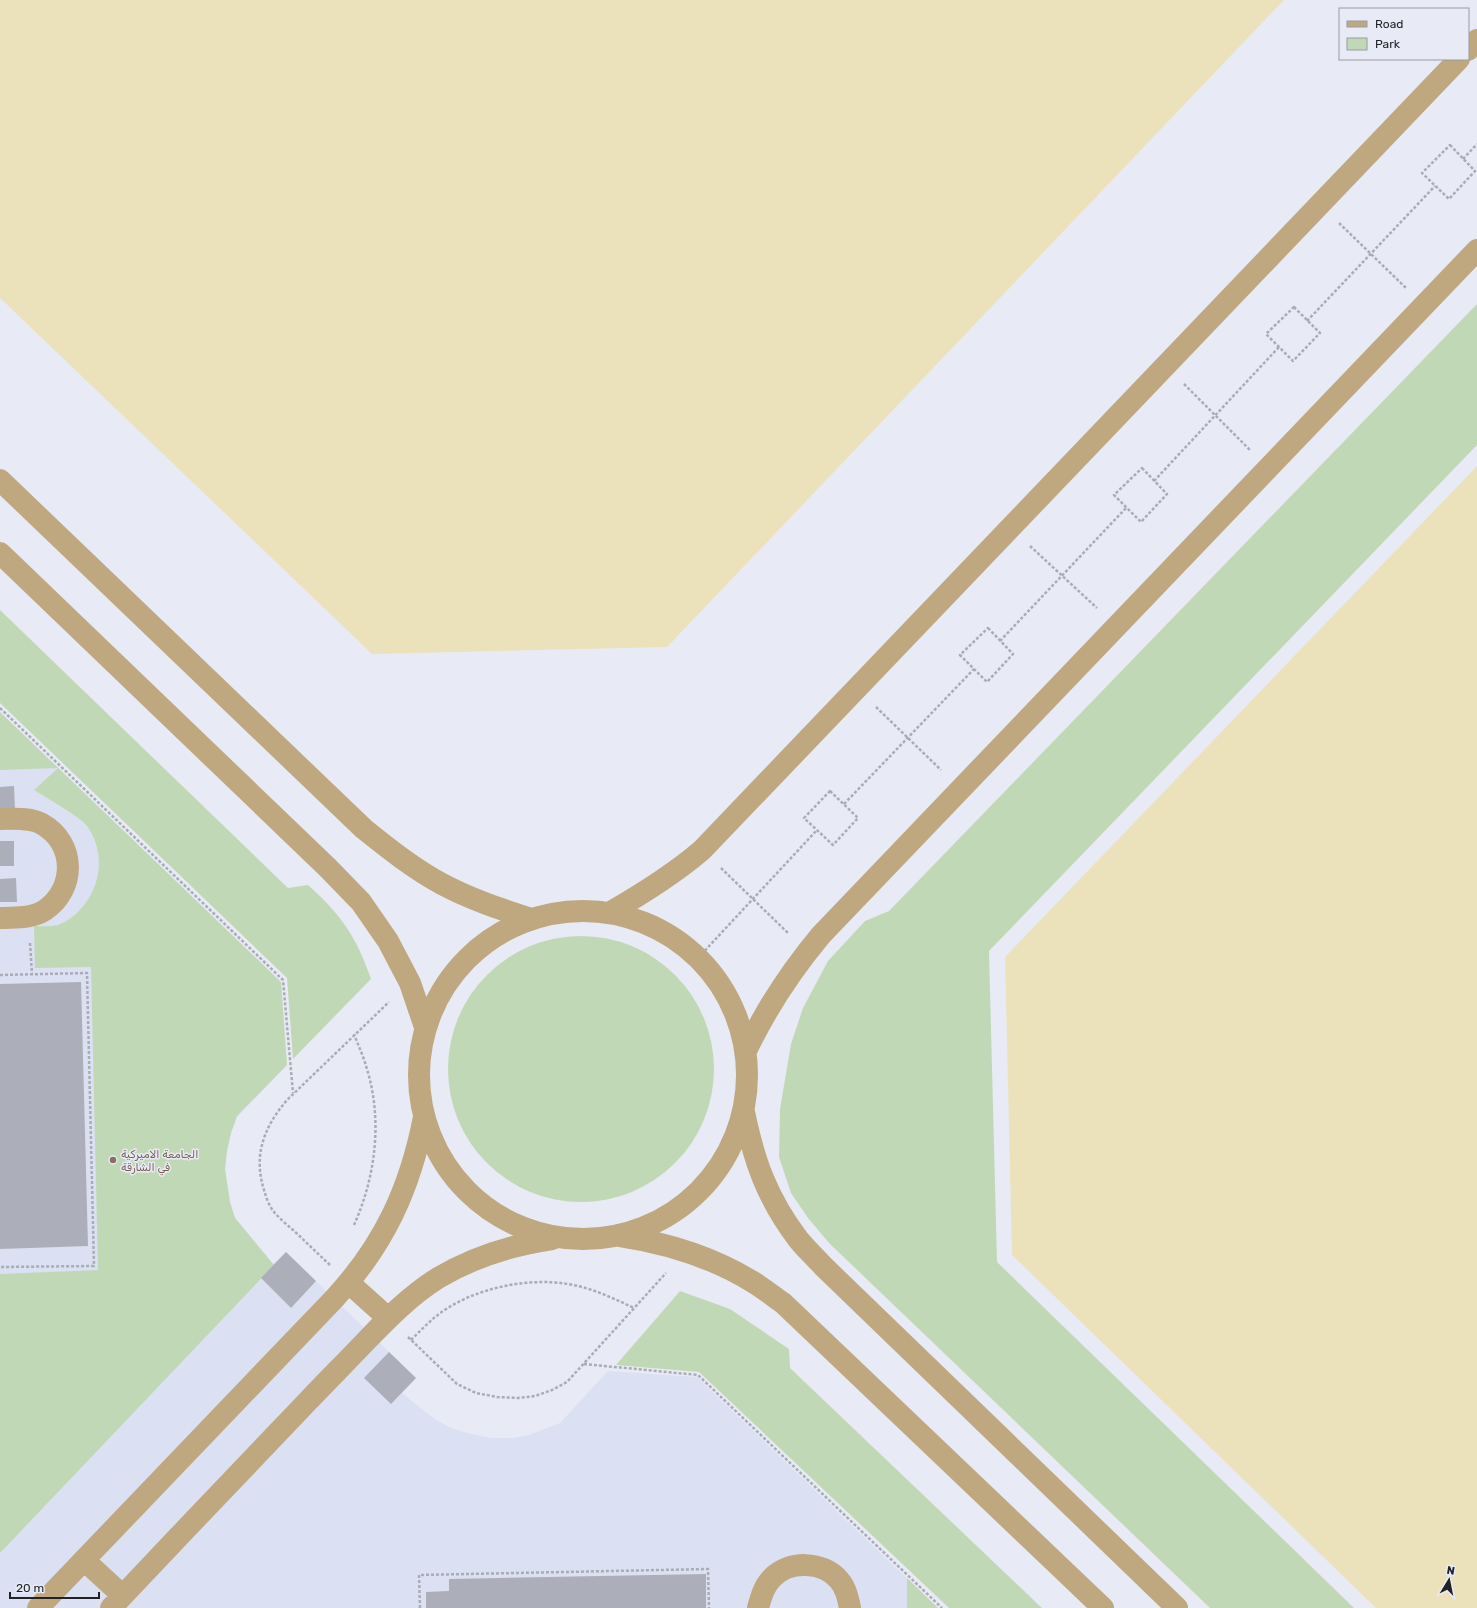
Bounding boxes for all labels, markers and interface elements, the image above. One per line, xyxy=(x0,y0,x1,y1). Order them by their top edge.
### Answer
legend xyxy=(1339,8,1469,60)
text: Road xyxy=(1375,17,1403,31)
text: Park xyxy=(1375,37,1401,51)
place label: الجامعة الاميركية في الشارقة xyxy=(121,1148,198,1176)
marker: الجامعة الاميركية في الشارقة xyxy=(108,1155,118,1165)
north arrow xyxy=(1429,1560,1469,1600)
text: N xyxy=(1446,1564,1456,1578)
scale bar xyxy=(10,1574,99,1600)
text: 20 m xyxy=(16,1581,44,1595)

